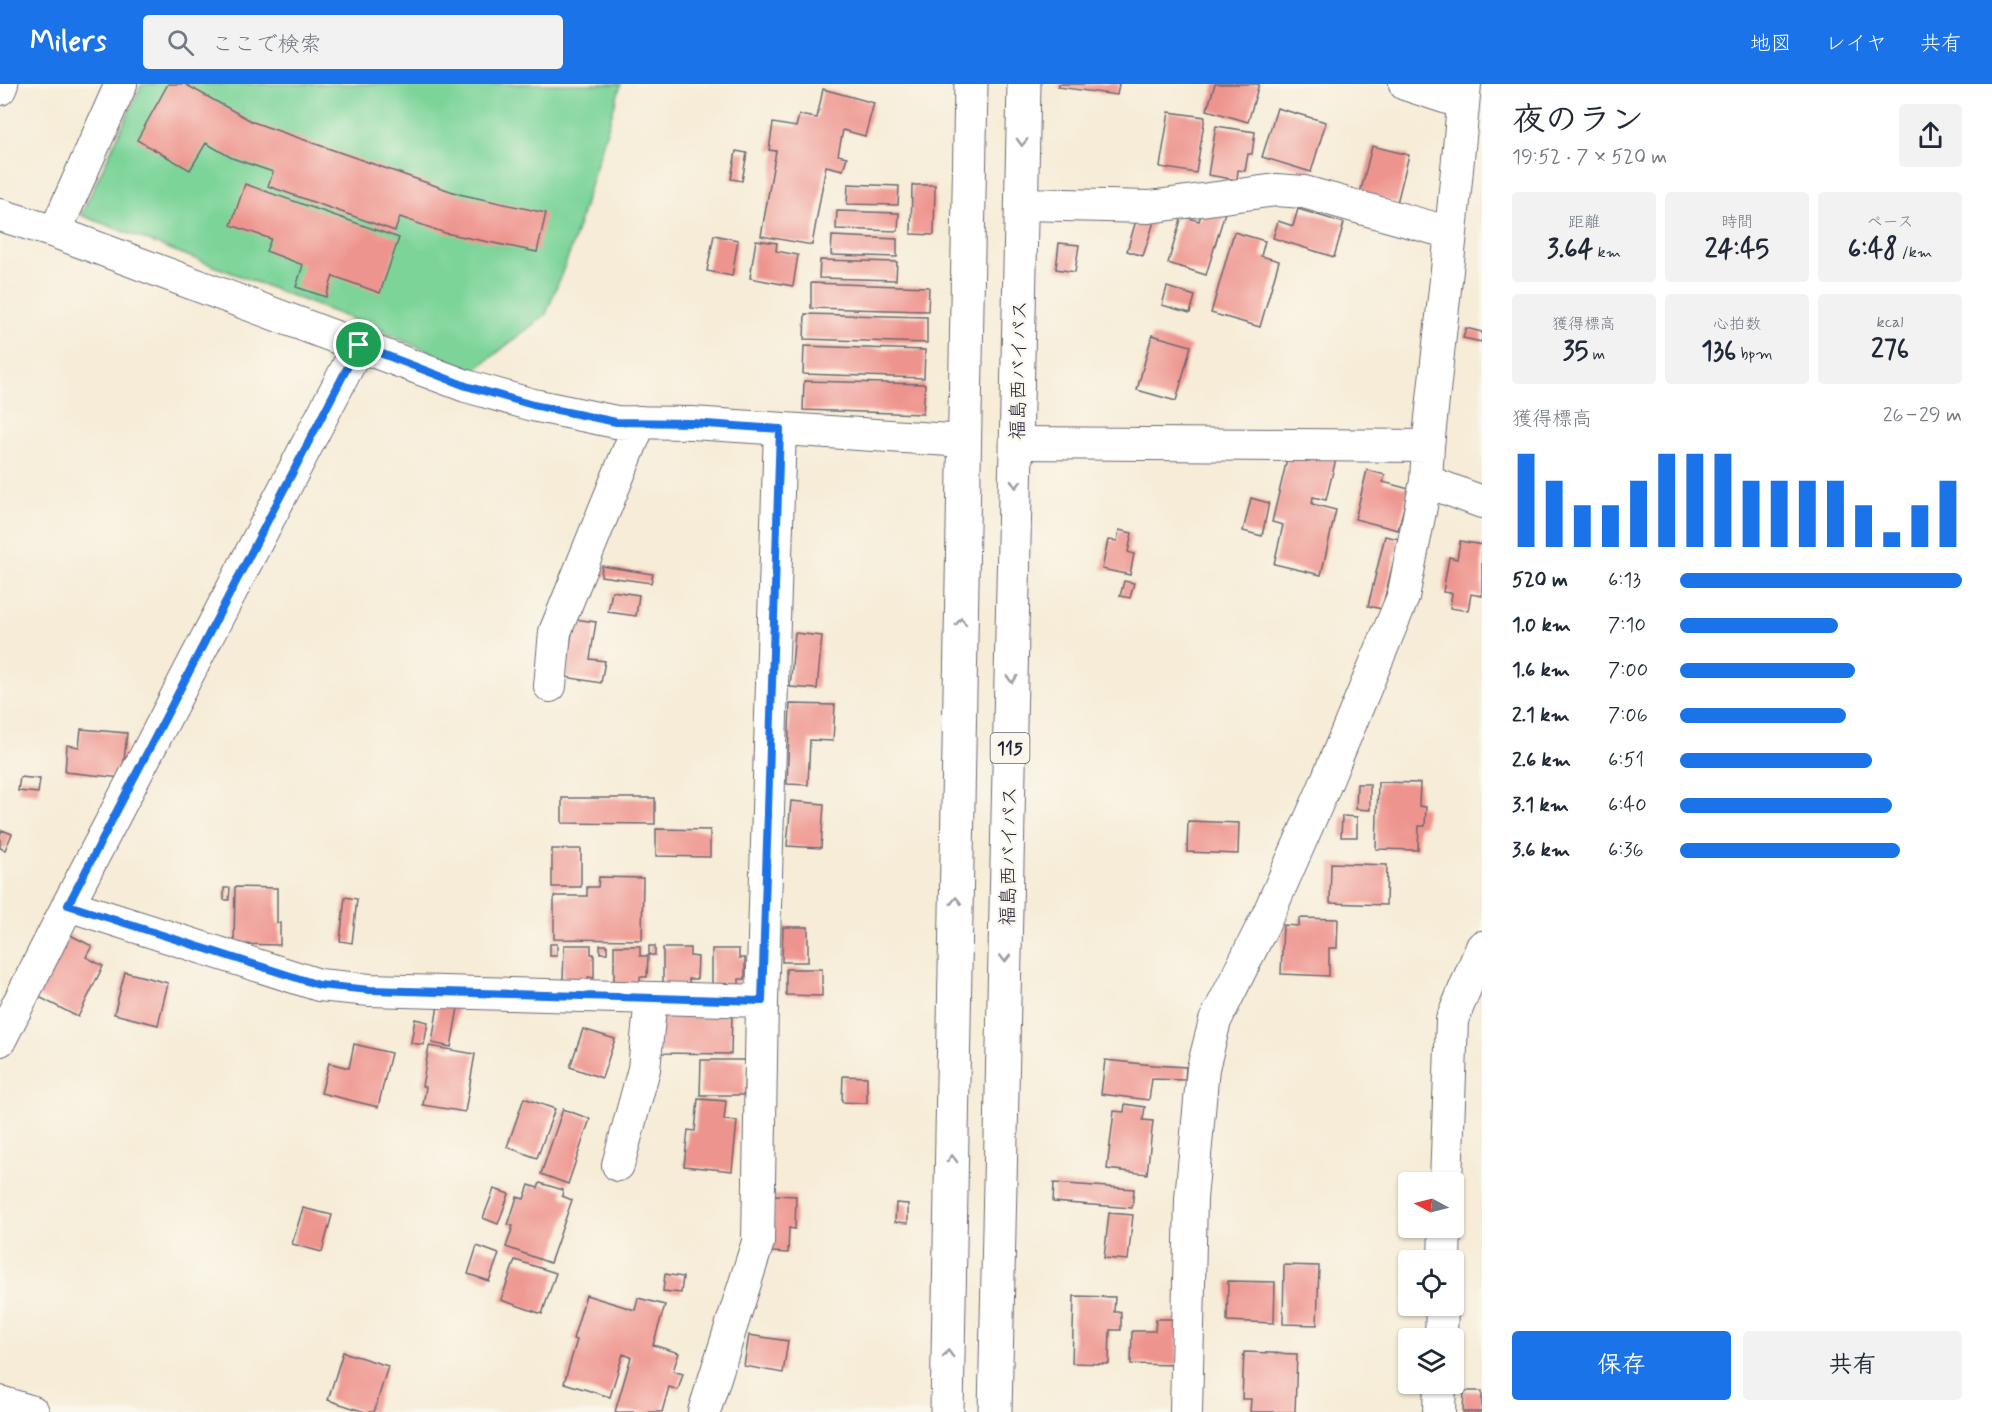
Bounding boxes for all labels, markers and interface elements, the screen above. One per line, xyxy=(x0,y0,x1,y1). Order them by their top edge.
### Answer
search box xyxy=(143,15,563,69)
text: Milers xyxy=(30,24,107,61)
icon: search xyxy=(164,26,197,59)
text: 地図 xyxy=(1750,30,1792,58)
text: レイヤ xyxy=(1825,30,1887,58)
text: 共有 xyxy=(1920,30,1962,58)
text: ここで検索 xyxy=(212,31,322,59)
text: 夜のラン xyxy=(1512,99,1644,143)
button: share xyxy=(1899,104,1962,167)
one-way arrow xyxy=(1016,138,1029,147)
text: 19:52 · 7 × 520 m xyxy=(1512,144,1667,171)
text: 距離 xyxy=(1568,212,1600,233)
text: 時間 xyxy=(1721,212,1753,233)
text: ペース xyxy=(1866,212,1914,233)
text: 3.64 xyxy=(1547,233,1593,267)
text: 24:45 xyxy=(1705,233,1769,267)
text: 6:48 xyxy=(1848,233,1898,267)
text: km xyxy=(1593,242,1621,263)
text: /km xyxy=(1898,242,1932,263)
street label: 福島西バイパス xyxy=(1005,300,1034,440)
text: kcal xyxy=(1877,312,1903,333)
text: 獲得標高 xyxy=(1552,314,1616,335)
text: 心拍数 xyxy=(1713,314,1761,335)
pin xyxy=(333,319,384,370)
icon: arrive xyxy=(342,328,375,361)
text: 276 xyxy=(1871,333,1909,367)
text: 35 xyxy=(1563,335,1588,369)
text: 136 xyxy=(1701,335,1736,369)
text: m xyxy=(1588,344,1605,365)
text: bpm xyxy=(1736,344,1773,365)
text: 26–29 m xyxy=(1883,402,1962,429)
text: 獲得標高 xyxy=(1512,406,1592,433)
one-way arrow xyxy=(1010,480,1022,489)
text: 520 m xyxy=(1512,567,1568,594)
text: 6:13 xyxy=(1608,567,1641,594)
text: 1.0 km xyxy=(1512,612,1571,639)
text: 7:10 xyxy=(1608,612,1646,639)
one-way arrow xyxy=(955,617,968,626)
text: 1.6 km xyxy=(1512,657,1570,684)
text: 7:00 xyxy=(1608,657,1648,684)
one-way arrow xyxy=(1005,675,1018,684)
text: 2.1 km xyxy=(1512,702,1569,729)
text: 7:06 xyxy=(1608,702,1648,729)
road number: 115 xyxy=(990,733,1030,763)
text: 2.6 km xyxy=(1512,747,1571,774)
text: 6:51 xyxy=(1608,747,1644,774)
street label: 福島西バイパス xyxy=(995,786,1024,926)
text: 3.1 km xyxy=(1512,792,1569,819)
text: 6:40 xyxy=(1608,792,1647,819)
text: 3.6 km xyxy=(1512,837,1570,864)
text: 6:36 xyxy=(1608,837,1644,864)
one-way arrow xyxy=(950,896,963,905)
one-way arrow xyxy=(999,954,1012,963)
one-way arrow xyxy=(946,1154,958,1163)
north arrow xyxy=(1398,1172,1464,1238)
map controls xyxy=(1398,1172,1464,1394)
button: locate xyxy=(1398,1250,1464,1316)
button: layers xyxy=(1398,1328,1464,1394)
button: 保存 xyxy=(1512,1331,1731,1400)
button: 共有 xyxy=(1743,1331,1962,1400)
one-way arrow xyxy=(942,1349,954,1358)

